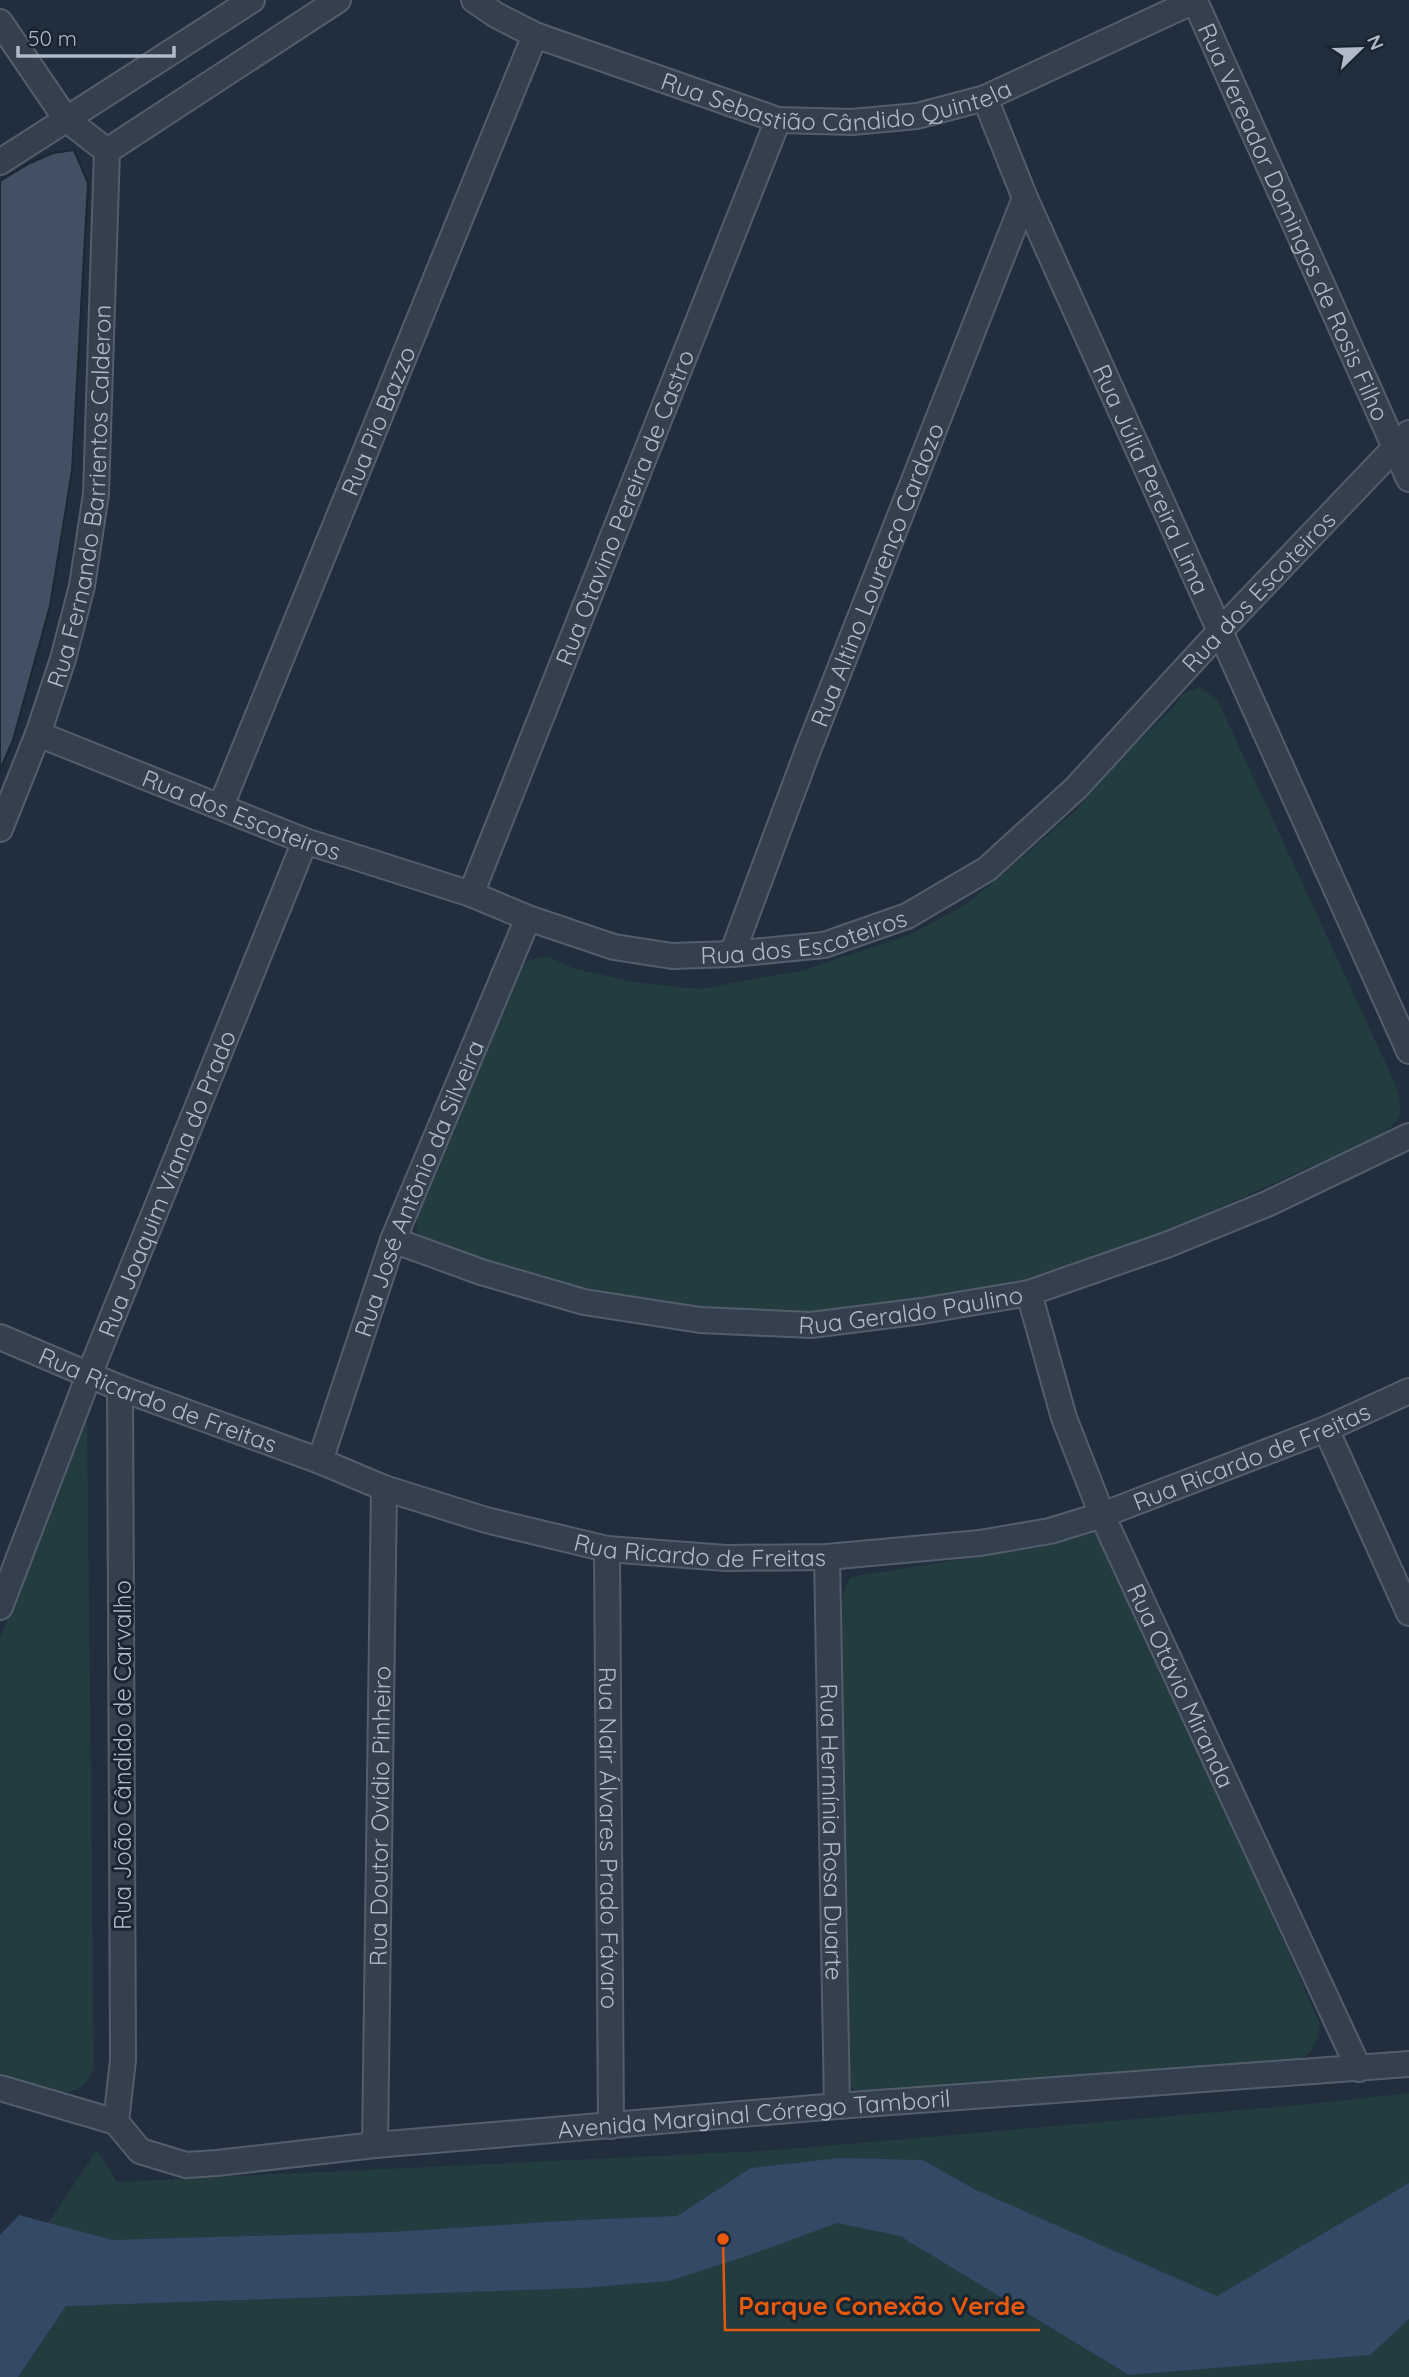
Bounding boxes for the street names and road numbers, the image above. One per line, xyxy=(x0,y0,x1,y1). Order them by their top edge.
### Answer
street label: Rua Vereador Domingos de Rosis Filho xyxy=(1192,18,1396,426)
street label: Rua Sebastião Cândido Quintela xyxy=(656,60,1016,96)
street label: Rua Fernando Barrientos Calderon xyxy=(40,304,117,691)
street label: Rua Pio Bazzo xyxy=(334,342,422,500)
street label: Rua Otavino Pereira de Castro xyxy=(548,345,700,669)
street label: Rua Júlia Pereira Lima xyxy=(1087,359,1216,599)
street label: Rua Altino Lourenço Cardozo xyxy=(804,419,950,731)
street label: Rua dos Escoteiros xyxy=(1175,505,1342,678)
street label: Rua dos Escoteiros xyxy=(138,762,344,866)
street label: Rua dos Escoteiros xyxy=(700,902,911,970)
street label: Rua Joaquim Viana do Prado xyxy=(91,1026,242,1341)
street label: Rua José Antônio da Silveira xyxy=(347,1036,490,1341)
street label: Rua Geraldo Paulino xyxy=(798,1279,1025,1340)
street label: Rua Ricardo de Freitas xyxy=(34,1340,281,1459)
street label: Rua Ricardo de Freitas xyxy=(1129,1396,1375,1517)
street label: Rua Ricardo de Freitas xyxy=(571,1527,826,1573)
street label: Rua Otávio Miranda xyxy=(1121,1579,1241,1792)
street label: Rua João Cândido de Carvalho xyxy=(107,1580,137,1930)
street label: Rua Doutor Ovídio Pinheiro xyxy=(362,1666,397,1966)
street label: Rua Nair Álvares Prado Fávaro xyxy=(593,1667,625,2009)
street label: Rua Hermínia Rosa Duarte xyxy=(814,1683,850,1981)
street label: Avenida Marginal Córrego Tamboril xyxy=(556,2083,951,2145)

